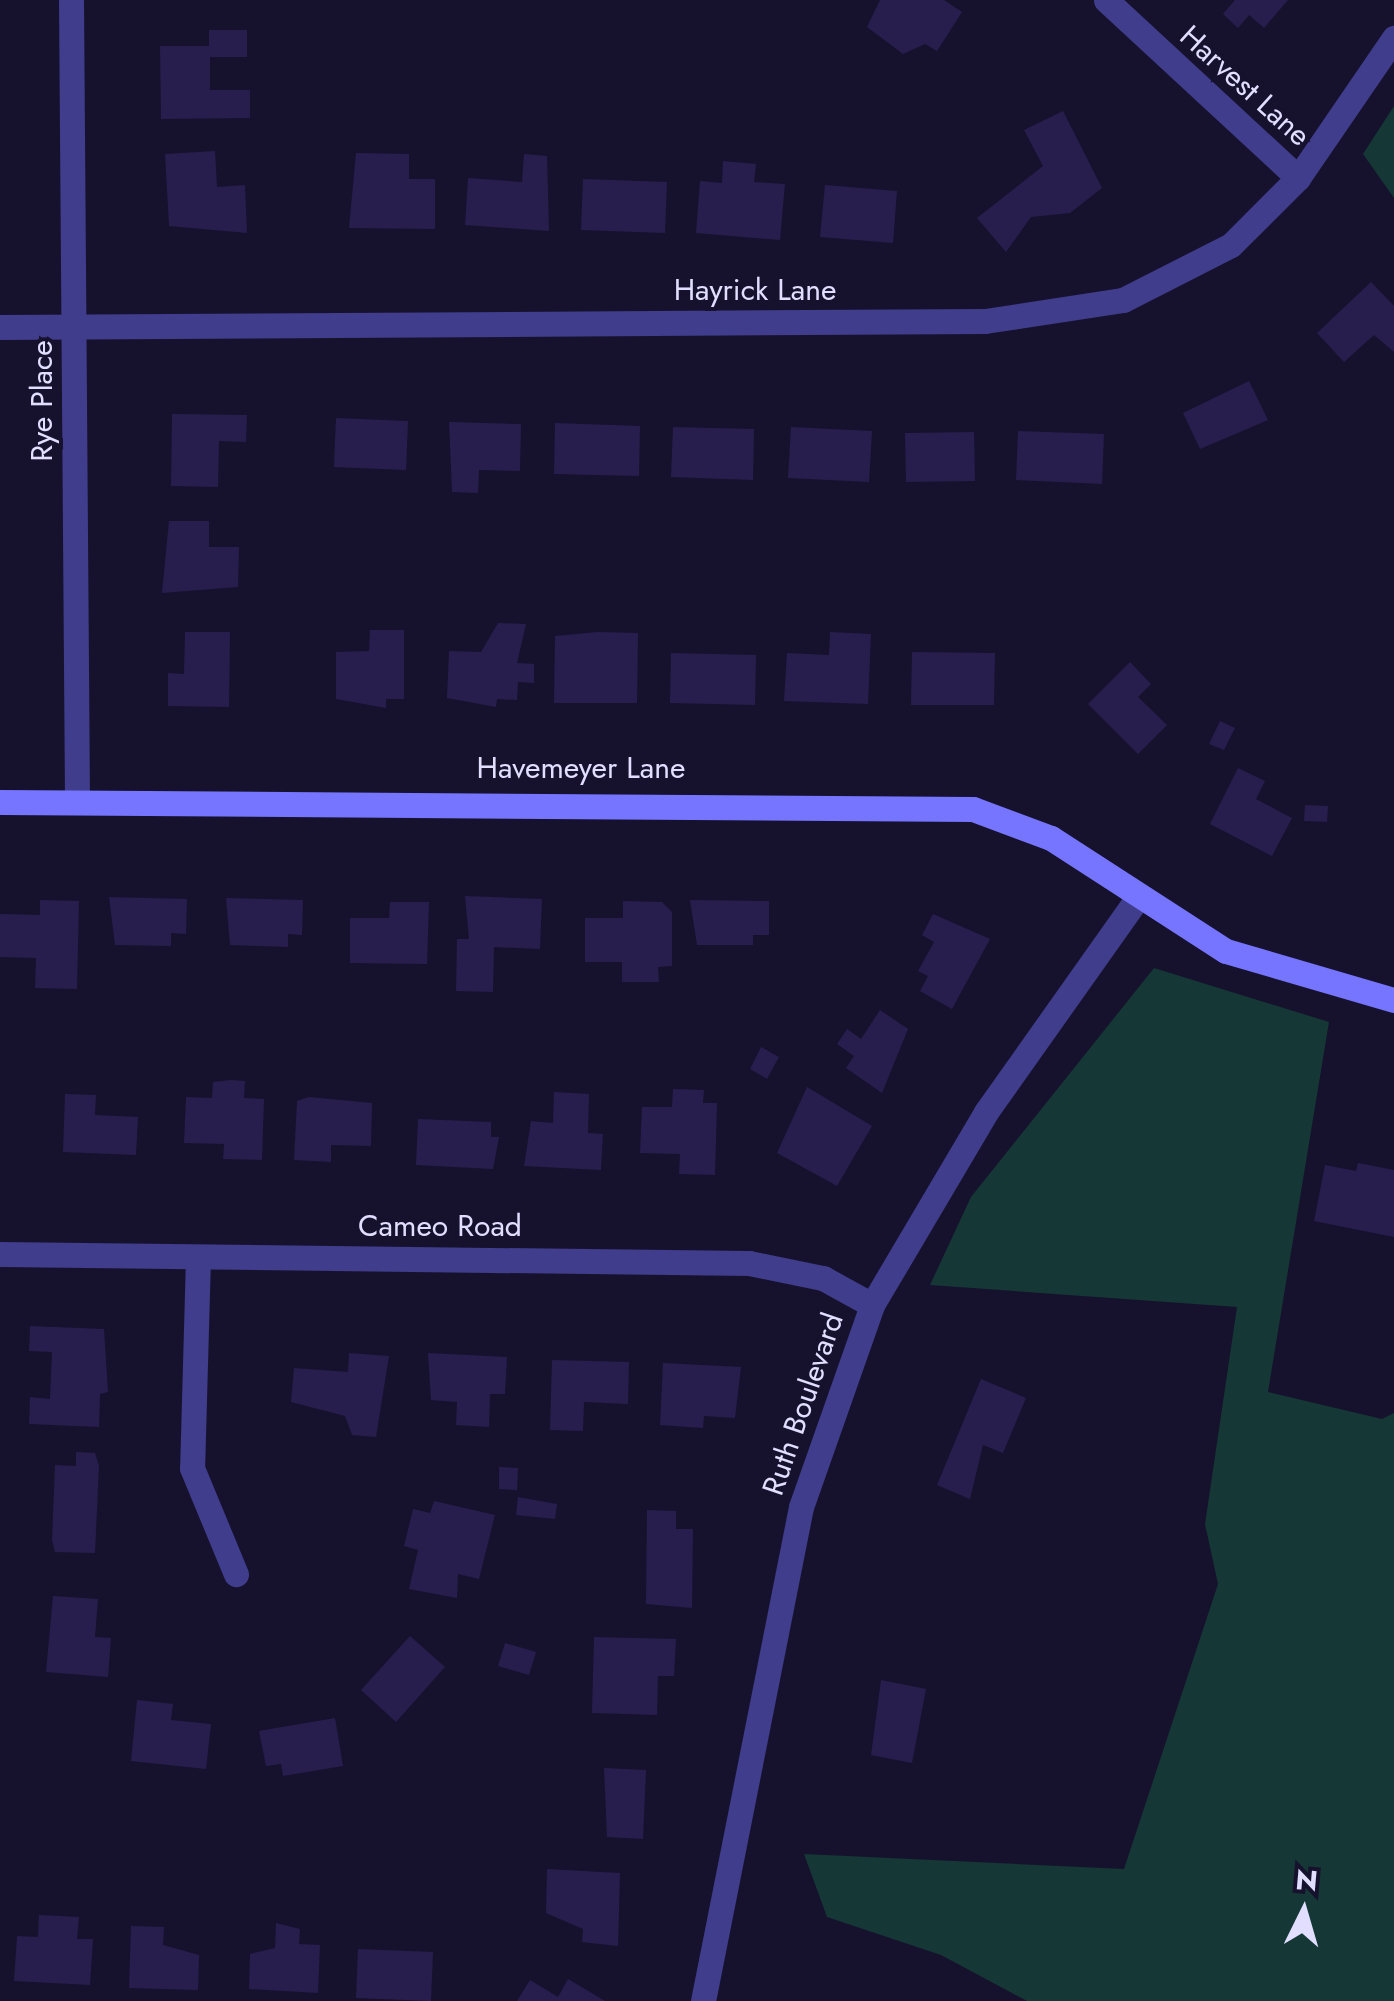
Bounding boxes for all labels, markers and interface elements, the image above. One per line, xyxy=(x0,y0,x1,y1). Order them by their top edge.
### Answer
street label: Harvest Lane xyxy=(1173,18,1317,154)
street label: Hayrick Lane xyxy=(674,272,836,308)
street label: Rye Place xyxy=(24,340,60,462)
street label: Havemeyer Lane xyxy=(477,750,685,786)
street label: Cameo Road xyxy=(358,1208,522,1244)
street label: Ruth Boulevard xyxy=(755,1308,851,1500)
text: N xyxy=(1294,1859,1320,1902)
north arrow xyxy=(1254,1861,1354,1961)

